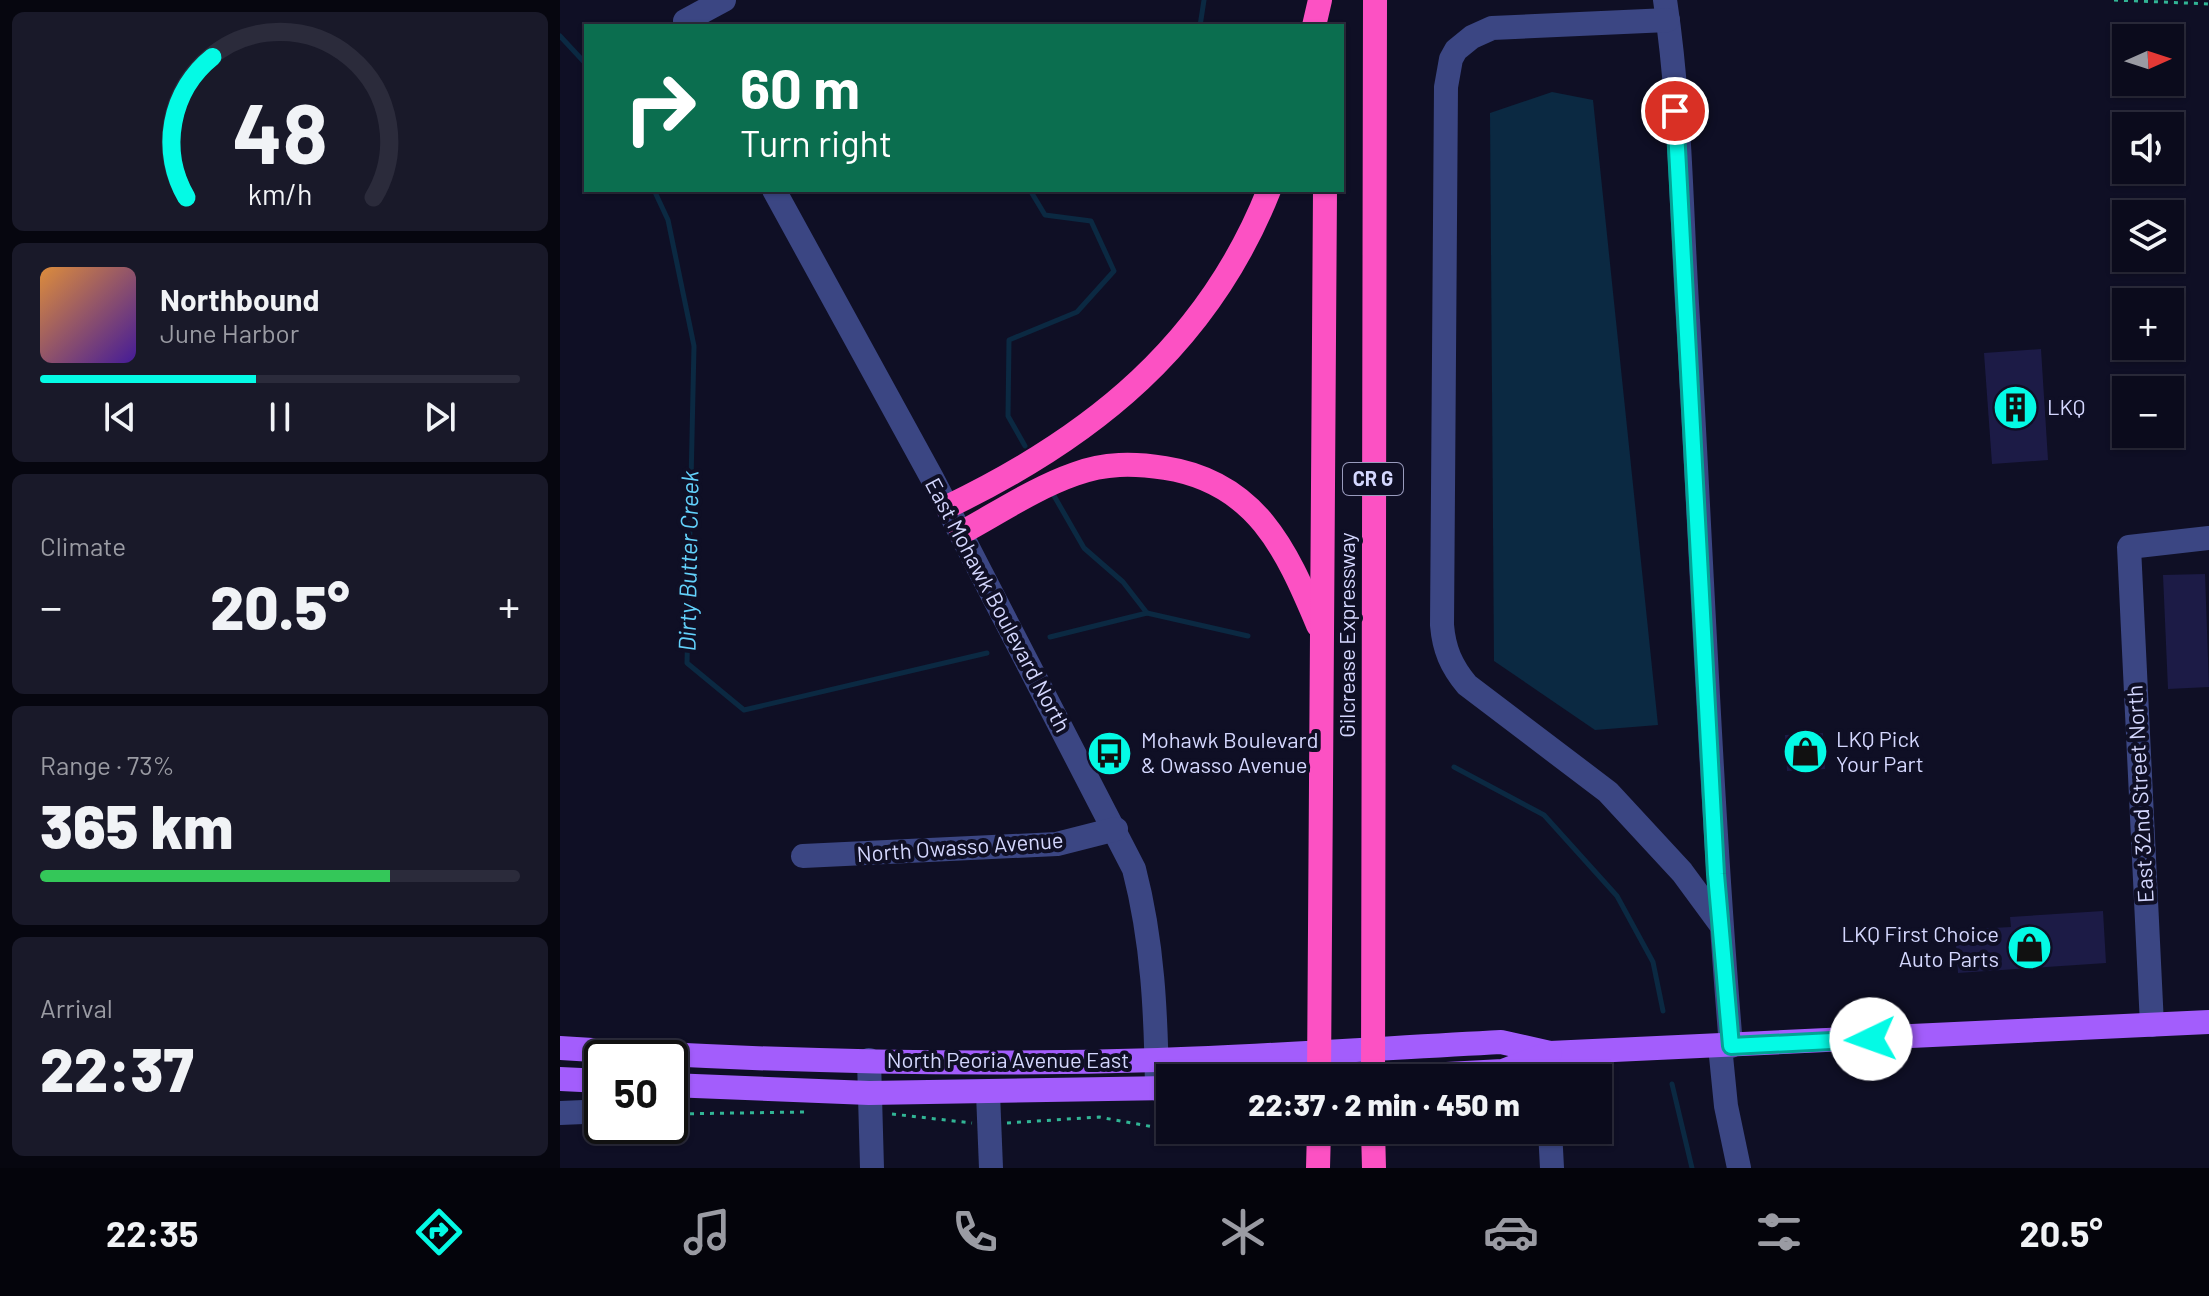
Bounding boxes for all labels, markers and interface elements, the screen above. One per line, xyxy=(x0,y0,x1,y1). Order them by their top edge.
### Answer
north arrow xyxy=(2112,24,2184,96)
map controls xyxy=(2112,24,2184,448)
text: 60 m xyxy=(740,53,860,120)
icon: right xyxy=(608,56,712,160)
pin xyxy=(1641,77,1709,145)
text: 48 xyxy=(232,80,328,180)
icon: arrive xyxy=(1653,89,1697,133)
button: sound xyxy=(2112,112,2184,184)
text: Turn right xyxy=(740,121,892,164)
text: km/h xyxy=(248,176,312,211)
button: layers xyxy=(2112,200,2184,272)
text: Northbound xyxy=(160,281,319,317)
button: + xyxy=(2112,288,2184,360)
text: June Harbor xyxy=(160,317,299,348)
button: − xyxy=(2112,376,2184,448)
building icon: LKQ xyxy=(1992,383,2040,431)
place label: LKQ xyxy=(2047,393,2085,419)
icon: previous xyxy=(98,395,142,439)
icon: pause xyxy=(258,395,302,439)
icon: next xyxy=(418,395,462,439)
road number: CR G xyxy=(1343,463,1403,495)
water label: Dirty Butter Creek xyxy=(671,470,704,652)
street label: East Mohawk Boulevard North xyxy=(921,473,1077,736)
text: Climate xyxy=(40,530,126,561)
street label: Gilcrease Expressway xyxy=(1333,532,1359,738)
text: 20.5° xyxy=(210,570,350,642)
text: − xyxy=(40,579,62,632)
text: + xyxy=(498,579,520,632)
street label: East 32nd Street North xyxy=(2120,684,2158,904)
place label: LKQ Pick Your Part xyxy=(1836,725,1924,776)
place label: Mohawk Boulevard & Owasso Avenue xyxy=(1141,726,1318,777)
shop icon: LKQ Pick Your Part xyxy=(1781,728,1829,776)
bus stop icon: Mohawk Boulevard & Owasso Avenue xyxy=(1086,729,1134,777)
text: Range · 73% xyxy=(40,749,175,780)
text: 365 km xyxy=(40,789,234,861)
street label: North Owasso Avenue xyxy=(856,826,1064,866)
place label: LKQ First Choice Auto Parts xyxy=(1841,920,1999,971)
shop icon: LKQ First Choice Auto Parts xyxy=(2006,923,2054,971)
text: Arrival xyxy=(40,992,113,1023)
position arrow xyxy=(1829,997,1913,1081)
text: 22:37 xyxy=(40,1032,194,1104)
speed limit sign: 50 xyxy=(584,1040,688,1144)
street label: North Peoria Avenue East xyxy=(887,1046,1129,1072)
text: 22:37 · 2 min · 450 m xyxy=(1248,1086,1520,1122)
icon: directions xyxy=(411,1204,467,1260)
icon: music xyxy=(679,1204,735,1260)
icon: phone xyxy=(947,1204,1003,1260)
icon: climate xyxy=(1215,1204,1271,1260)
icon: car xyxy=(1483,1204,1539,1260)
icon: filters xyxy=(1751,1204,1807,1260)
text: 22:35 xyxy=(106,1211,198,1254)
text: 20.5° xyxy=(2020,1211,2103,1254)

